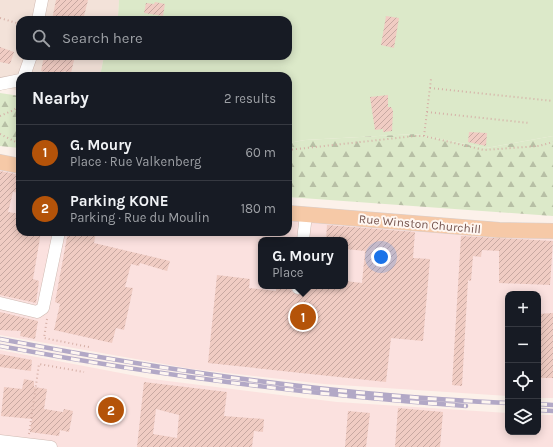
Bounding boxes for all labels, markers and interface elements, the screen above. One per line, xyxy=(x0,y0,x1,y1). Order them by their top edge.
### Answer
search box xyxy=(16,16,292,60)
icon: search xyxy=(30,27,52,49)
text: Search here xyxy=(62,29,143,47)
text: Nearby xyxy=(32,88,89,108)
text: 2 results xyxy=(224,91,276,106)
text: G. Moury xyxy=(70,136,132,154)
text: 1 xyxy=(43,145,47,160)
text: 60 m xyxy=(246,145,276,160)
text: Place · Rue Valkenberg xyxy=(70,154,201,169)
text: Parking KONE xyxy=(70,192,169,210)
text: 2 xyxy=(41,201,49,216)
text: 180 m xyxy=(241,201,276,216)
text: Parking · Rue du Moulin xyxy=(70,210,210,225)
street label: Rue Winston Churchill xyxy=(358,212,482,236)
popup xyxy=(258,237,348,289)
text: G. Moury xyxy=(272,247,334,265)
your location xyxy=(371,247,391,267)
text: Place xyxy=(272,265,304,280)
map controls xyxy=(505,291,541,435)
button: + xyxy=(505,291,541,327)
pin: 1 xyxy=(290,302,316,332)
button: − xyxy=(505,327,541,363)
button: locate xyxy=(505,363,541,399)
pin: 2 xyxy=(98,395,124,425)
button: layers xyxy=(505,399,541,435)

